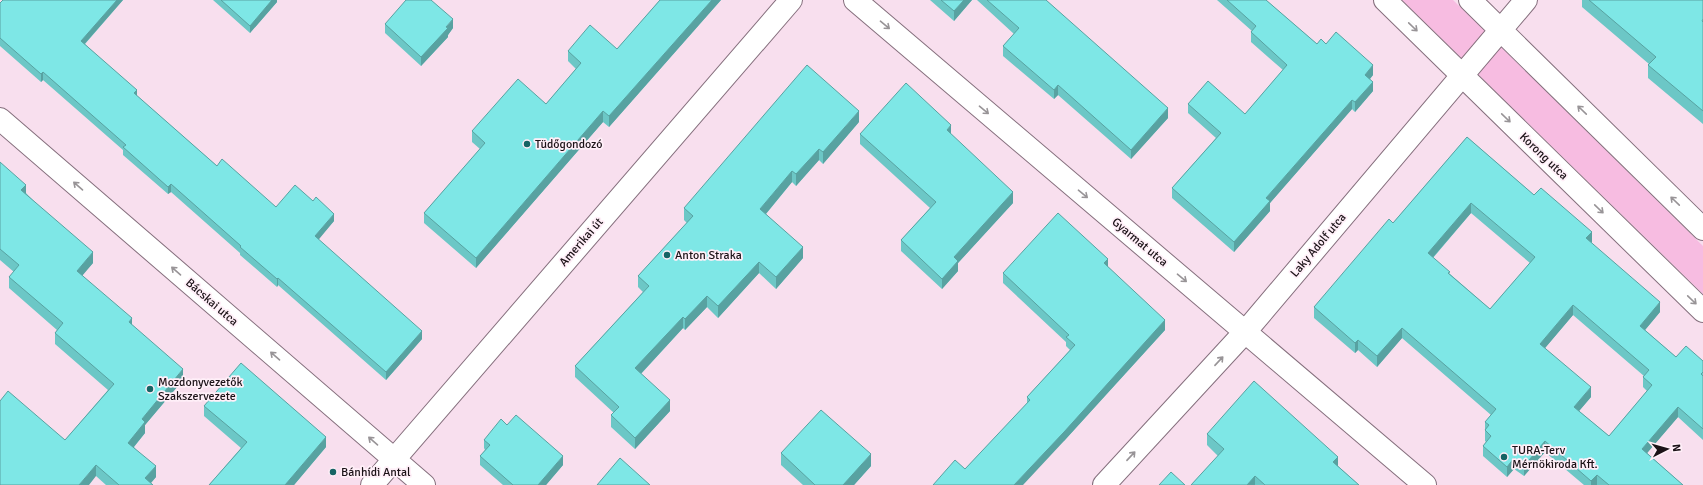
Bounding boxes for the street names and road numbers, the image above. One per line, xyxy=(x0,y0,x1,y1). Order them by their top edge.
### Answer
street label: Korong utca xyxy=(1516,130,1571,183)
street label: Laky Adolf utca xyxy=(1287,210,1349,280)
street label: Amerikai út xyxy=(556,215,607,270)
street label: Gyarmat utca xyxy=(1109,215,1171,270)
street label: Bácskai utca xyxy=(182,276,241,329)

